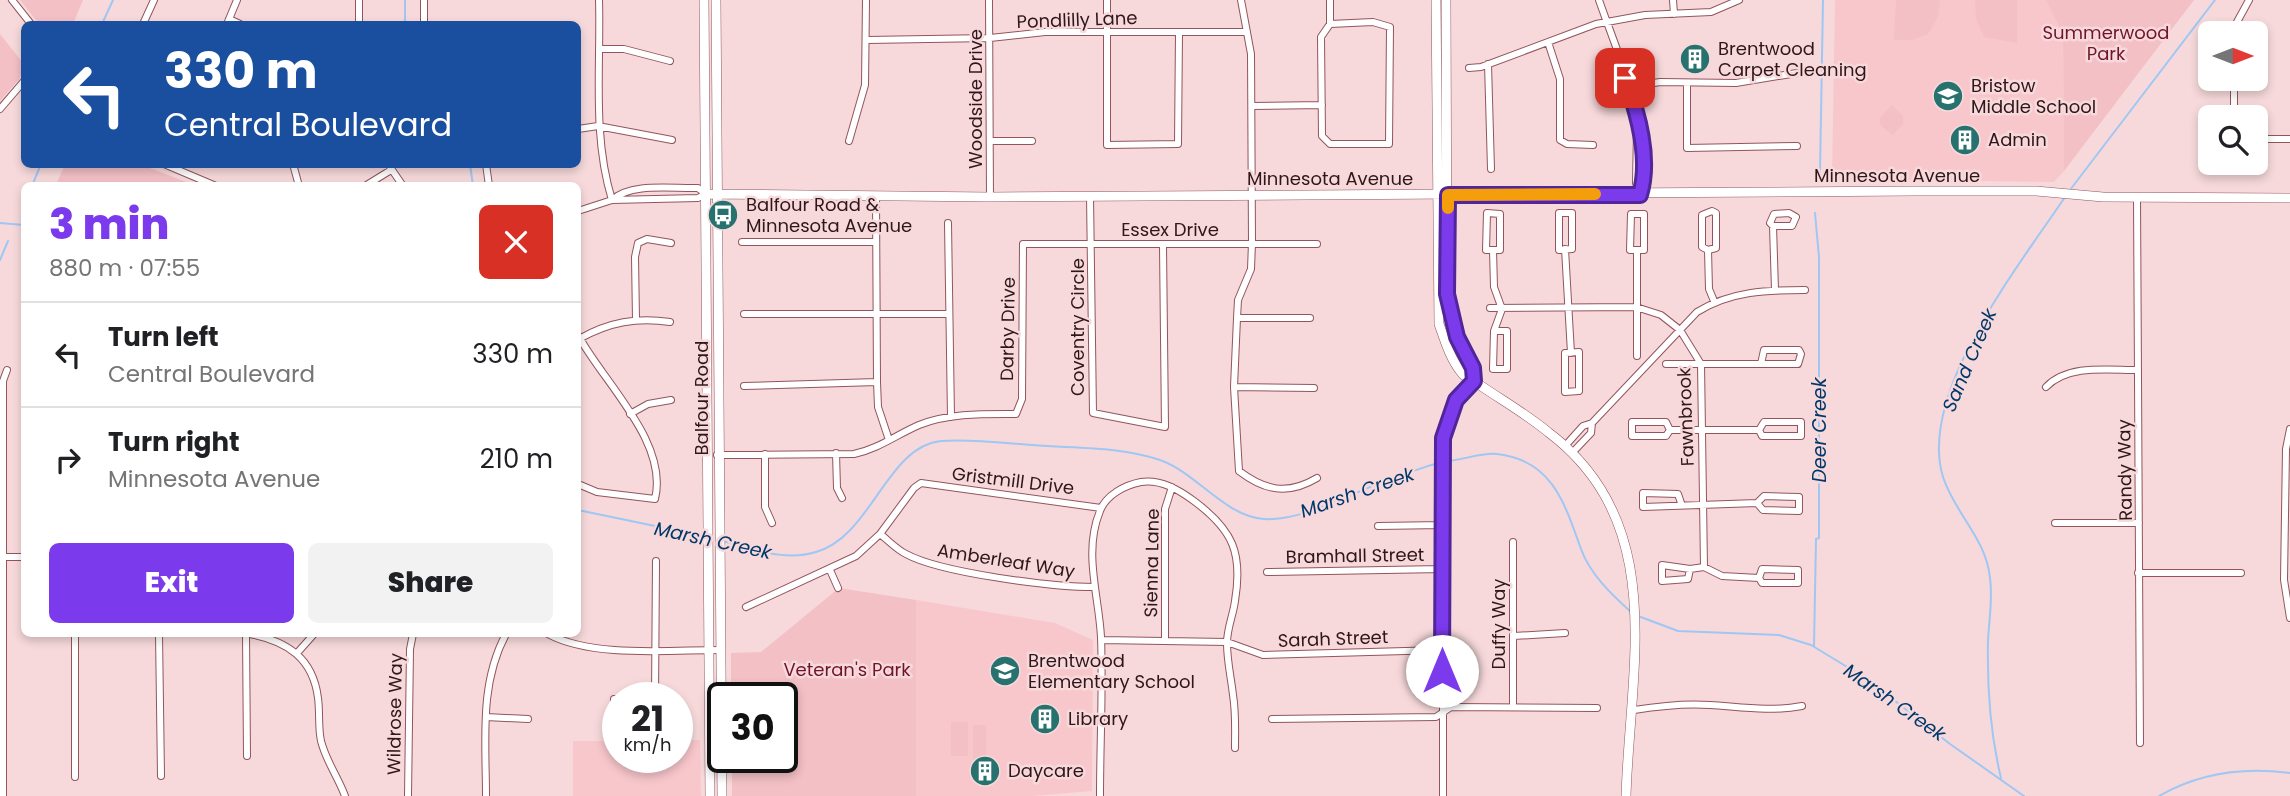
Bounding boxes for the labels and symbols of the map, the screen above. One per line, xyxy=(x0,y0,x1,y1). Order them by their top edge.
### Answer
street label: Pondlilly Lane xyxy=(1016,5,1138,34)
park label: Summerwood Park xyxy=(2042,20,2170,66)
north arrow xyxy=(2198,21,2268,91)
street label: Woodside Drive xyxy=(963,29,988,169)
place label: Brentwood Carpet Cleaning xyxy=(1718,36,1867,82)
building icon: Brentwood Carpet Cleaning xyxy=(1678,42,1712,76)
pin xyxy=(1595,48,1655,108)
place label: Bristow Middle School xyxy=(1971,73,2096,119)
school or university icon: Bristow Middle School xyxy=(1931,79,1965,113)
building icon: Admin xyxy=(1948,123,1982,157)
place label: Admin xyxy=(1988,127,2047,152)
street label: Minnesota Avenue xyxy=(1814,163,1980,188)
street label: Minnesota Avenue xyxy=(1247,166,1413,191)
place label: Balfour Road & Minnesota Avenue xyxy=(746,192,912,238)
bus stop icon: Balfour Road & Minnesota Avenue xyxy=(706,198,740,232)
street label: Essex Drive xyxy=(1121,217,1219,242)
street label: Coventry Circle xyxy=(1065,258,1090,396)
street label: Darby Drive xyxy=(994,277,1021,381)
water label: Sand Creek xyxy=(1936,303,2004,416)
street label: Balfour Road xyxy=(689,341,714,455)
street label: Fawnbrook xyxy=(1671,367,1700,467)
water label: Deer Creek xyxy=(1806,376,1833,482)
street label: Randy Way xyxy=(2111,419,2138,521)
water label: Marsh Creek xyxy=(1296,460,1419,525)
street label: Gristmill Drive xyxy=(951,461,1076,500)
street label: Sienna Lane xyxy=(1138,508,1165,618)
water label: Marsh Creek xyxy=(652,515,775,566)
street label: Amberleaf Way xyxy=(935,537,1077,584)
street label: Bramhall Street xyxy=(1286,542,1424,569)
street label: Duffy Way xyxy=(1486,579,1511,669)
street label: Sarah Street xyxy=(1277,624,1389,653)
position arrow xyxy=(1405,634,1479,708)
place label: Brentwood Elementary School xyxy=(1028,648,1195,694)
street label: Wildrose Way xyxy=(381,653,408,775)
school or university icon: Brentwood Elementary School xyxy=(988,654,1022,688)
park label: Veteran's Park xyxy=(783,657,911,682)
water label: Marsh Creek xyxy=(1838,657,1952,748)
speed limit sign: 30 xyxy=(707,682,798,773)
building icon: Library xyxy=(1028,702,1062,736)
place label: Library xyxy=(1068,706,1128,731)
building icon: Daycare xyxy=(968,754,1002,788)
place label: Daycare xyxy=(1008,758,1084,783)

